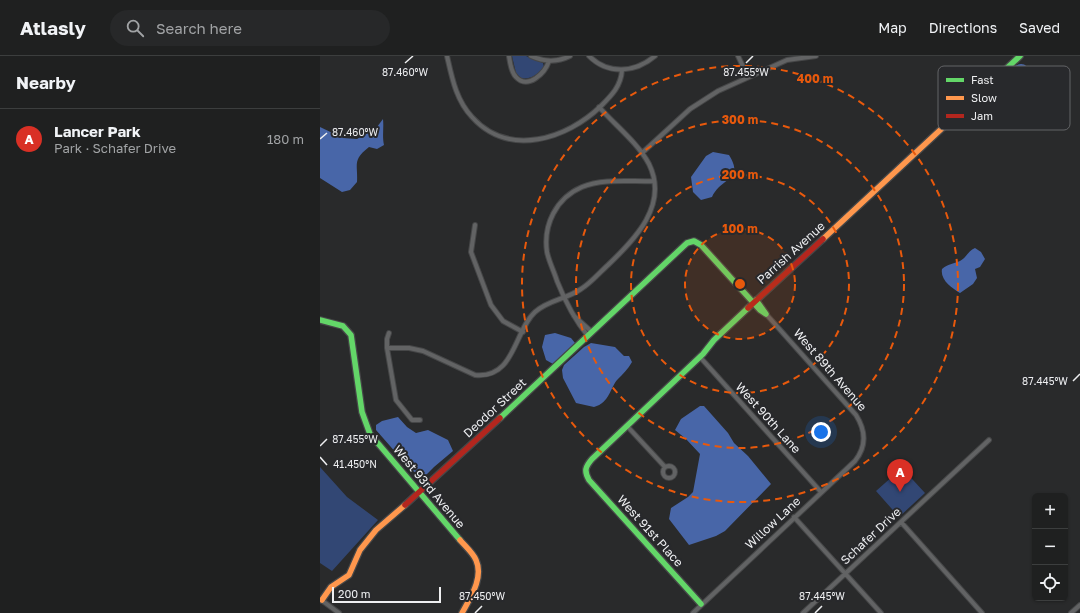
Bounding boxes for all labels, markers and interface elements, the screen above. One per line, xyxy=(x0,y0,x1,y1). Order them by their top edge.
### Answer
search box xyxy=(110,10,390,46)
text: Atlasly xyxy=(20,16,86,39)
icon: search xyxy=(124,17,146,39)
text: Search here xyxy=(156,19,242,37)
text: Map xyxy=(878,19,907,36)
text: Directions xyxy=(929,19,997,36)
text: Saved xyxy=(1019,19,1060,36)
text: 87.460°W xyxy=(382,66,429,78)
text: 87.455°W xyxy=(723,66,769,78)
legend xyxy=(938,66,1070,130)
text: 400 m xyxy=(797,71,833,86)
text: Nearby xyxy=(16,72,76,93)
text: Fast xyxy=(971,73,994,86)
text: Slow xyxy=(971,91,997,104)
text: Jam xyxy=(971,109,993,122)
text: 300 m xyxy=(722,112,758,127)
text: Lancer Park xyxy=(54,122,141,140)
text: 87.460°W xyxy=(332,126,379,138)
text: A xyxy=(24,131,34,147)
text: 180 m xyxy=(267,131,304,147)
text: Park · Schafer Drive xyxy=(54,140,176,156)
text: 200 m xyxy=(722,167,758,182)
street label: Parrish Avenue xyxy=(754,218,828,287)
text: 100 m xyxy=(722,221,758,236)
centre of rings xyxy=(733,277,747,291)
street label: West 89th Avenue xyxy=(791,325,870,414)
street label: Deodor Street xyxy=(460,375,529,441)
text: 87.445°W xyxy=(1022,375,1068,387)
street label: West 90th Lane xyxy=(733,379,804,456)
your location xyxy=(811,422,831,442)
text: 87.455°W xyxy=(332,433,378,445)
street label: West 93rd Avenue xyxy=(390,442,468,531)
text: 41.450°N xyxy=(333,458,377,470)
pin: A xyxy=(887,459,913,492)
street label: West 91st Place xyxy=(614,492,687,570)
street label: Willow Lane xyxy=(742,493,803,552)
map controls xyxy=(1032,493,1068,601)
button: + xyxy=(1032,493,1068,529)
street label: Schafer Drive xyxy=(837,504,904,567)
button: − xyxy=(1032,529,1068,565)
button: locate xyxy=(1032,565,1068,601)
scale bar xyxy=(332,585,441,604)
text: 200 m xyxy=(338,587,371,600)
text: 87.450°W xyxy=(459,590,505,602)
text: 87.445°W xyxy=(799,590,845,602)

